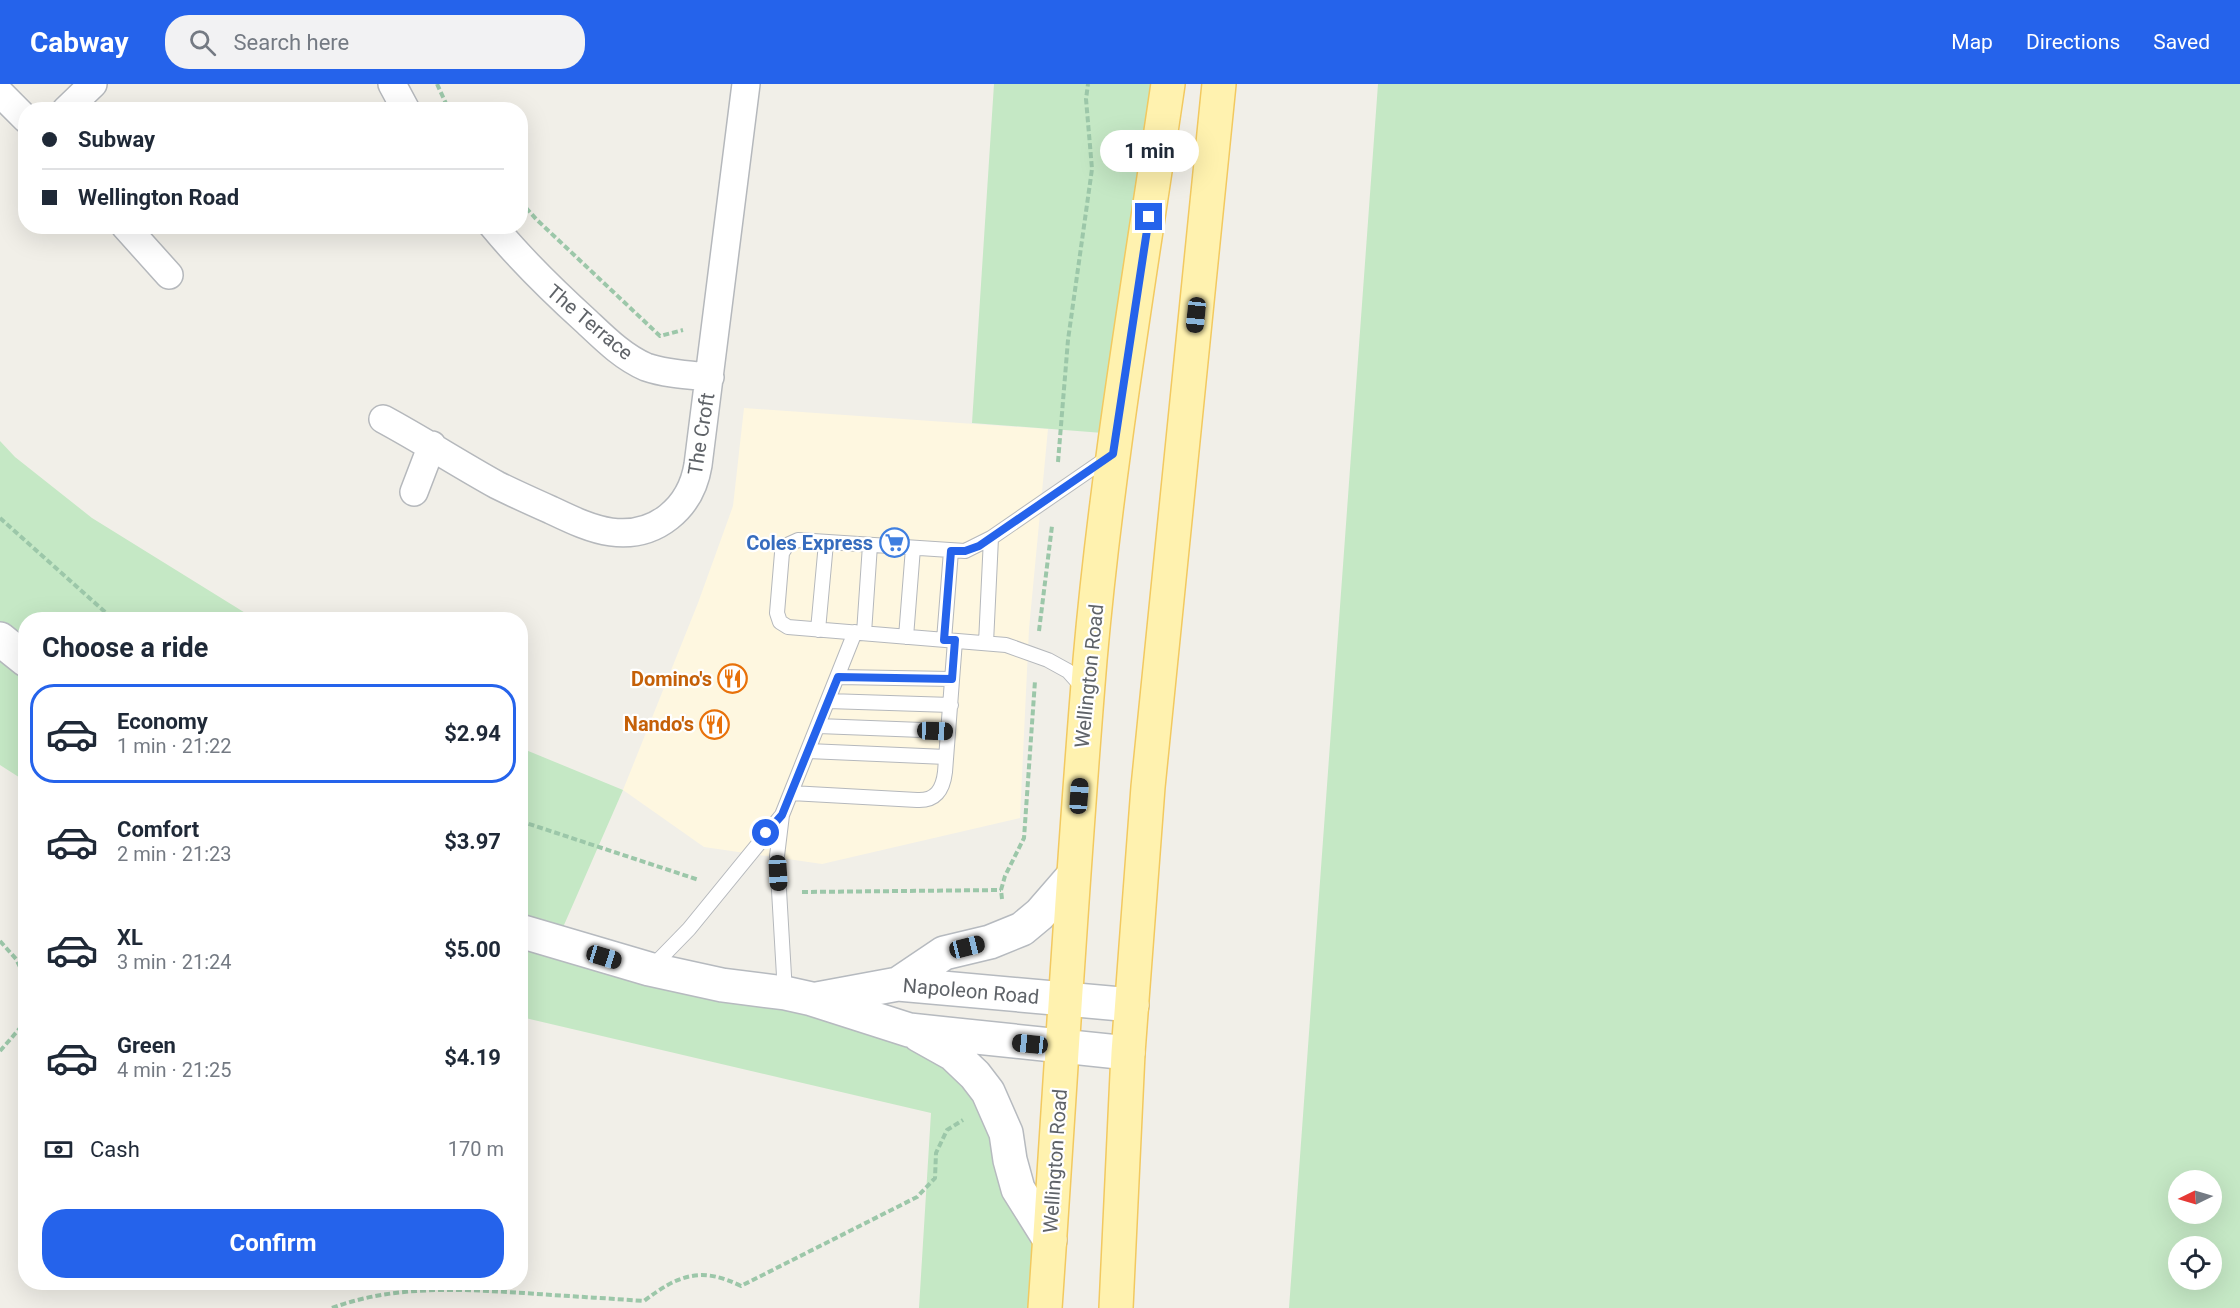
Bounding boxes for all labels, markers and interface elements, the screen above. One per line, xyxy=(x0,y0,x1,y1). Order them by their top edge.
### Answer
search box xyxy=(165,15,585,69)
text: Cabway xyxy=(30,26,129,59)
icon: search xyxy=(186,26,219,59)
text: Search here xyxy=(234,30,349,55)
text: Map xyxy=(1951,30,1993,54)
text: Directions xyxy=(2026,30,2120,54)
text: Saved xyxy=(2153,30,2210,54)
text: Subway xyxy=(78,127,155,152)
callout: 1 min xyxy=(1100,130,1198,172)
text: 1 min xyxy=(1124,139,1175,163)
text: Wellington Road xyxy=(78,185,239,210)
route end xyxy=(1135,203,1162,230)
street label: The Terrace xyxy=(542,279,638,365)
car xyxy=(1185,296,1207,334)
street label: The Croft xyxy=(683,391,719,477)
supermarket icon: Coles Express xyxy=(878,527,910,559)
place label: Coles Express xyxy=(746,531,873,555)
street label: Wellington Road xyxy=(1070,603,1108,749)
text: Choose a ride xyxy=(42,632,208,664)
restaurant icon: Domino's xyxy=(717,663,749,695)
place label: Domino's xyxy=(631,667,712,691)
icon: car xyxy=(45,707,99,761)
restaurant icon: Nando's xyxy=(699,708,731,740)
text: Economy xyxy=(117,709,208,734)
place label: Nando's xyxy=(624,712,694,736)
text: $2.94 xyxy=(444,721,501,746)
car xyxy=(917,721,953,741)
text: 1 min · 21:22 xyxy=(117,734,232,758)
car xyxy=(1069,777,1089,815)
icon: car xyxy=(45,815,99,869)
text: Comfort xyxy=(117,817,199,842)
route start xyxy=(752,819,779,846)
text: $3.97 xyxy=(444,829,501,854)
text: 2 min · 21:23 xyxy=(117,842,232,866)
car xyxy=(768,855,788,891)
icon: car xyxy=(45,923,99,977)
text: XL xyxy=(117,925,143,950)
car xyxy=(947,934,987,960)
text: $5.00 xyxy=(444,937,501,962)
car xyxy=(584,943,624,971)
text: 3 min · 21:24 xyxy=(117,950,232,974)
street label: Napoleon Road xyxy=(902,973,1040,1009)
icon: car xyxy=(45,1031,99,1085)
text: Green xyxy=(117,1033,176,1058)
car xyxy=(1011,1033,1049,1055)
text: $4.19 xyxy=(444,1045,501,1070)
text: 4 min · 21:25 xyxy=(117,1058,232,1082)
street label: Wellington Road xyxy=(1038,1088,1072,1234)
icon: cash xyxy=(42,1133,75,1166)
text: Cash xyxy=(90,1137,140,1162)
text: 170 m xyxy=(448,1137,504,1161)
north arrow xyxy=(2168,1170,2222,1224)
map controls xyxy=(2168,1170,2222,1290)
button: Confirm xyxy=(42,1209,504,1278)
button: locate xyxy=(2168,1236,2222,1290)

